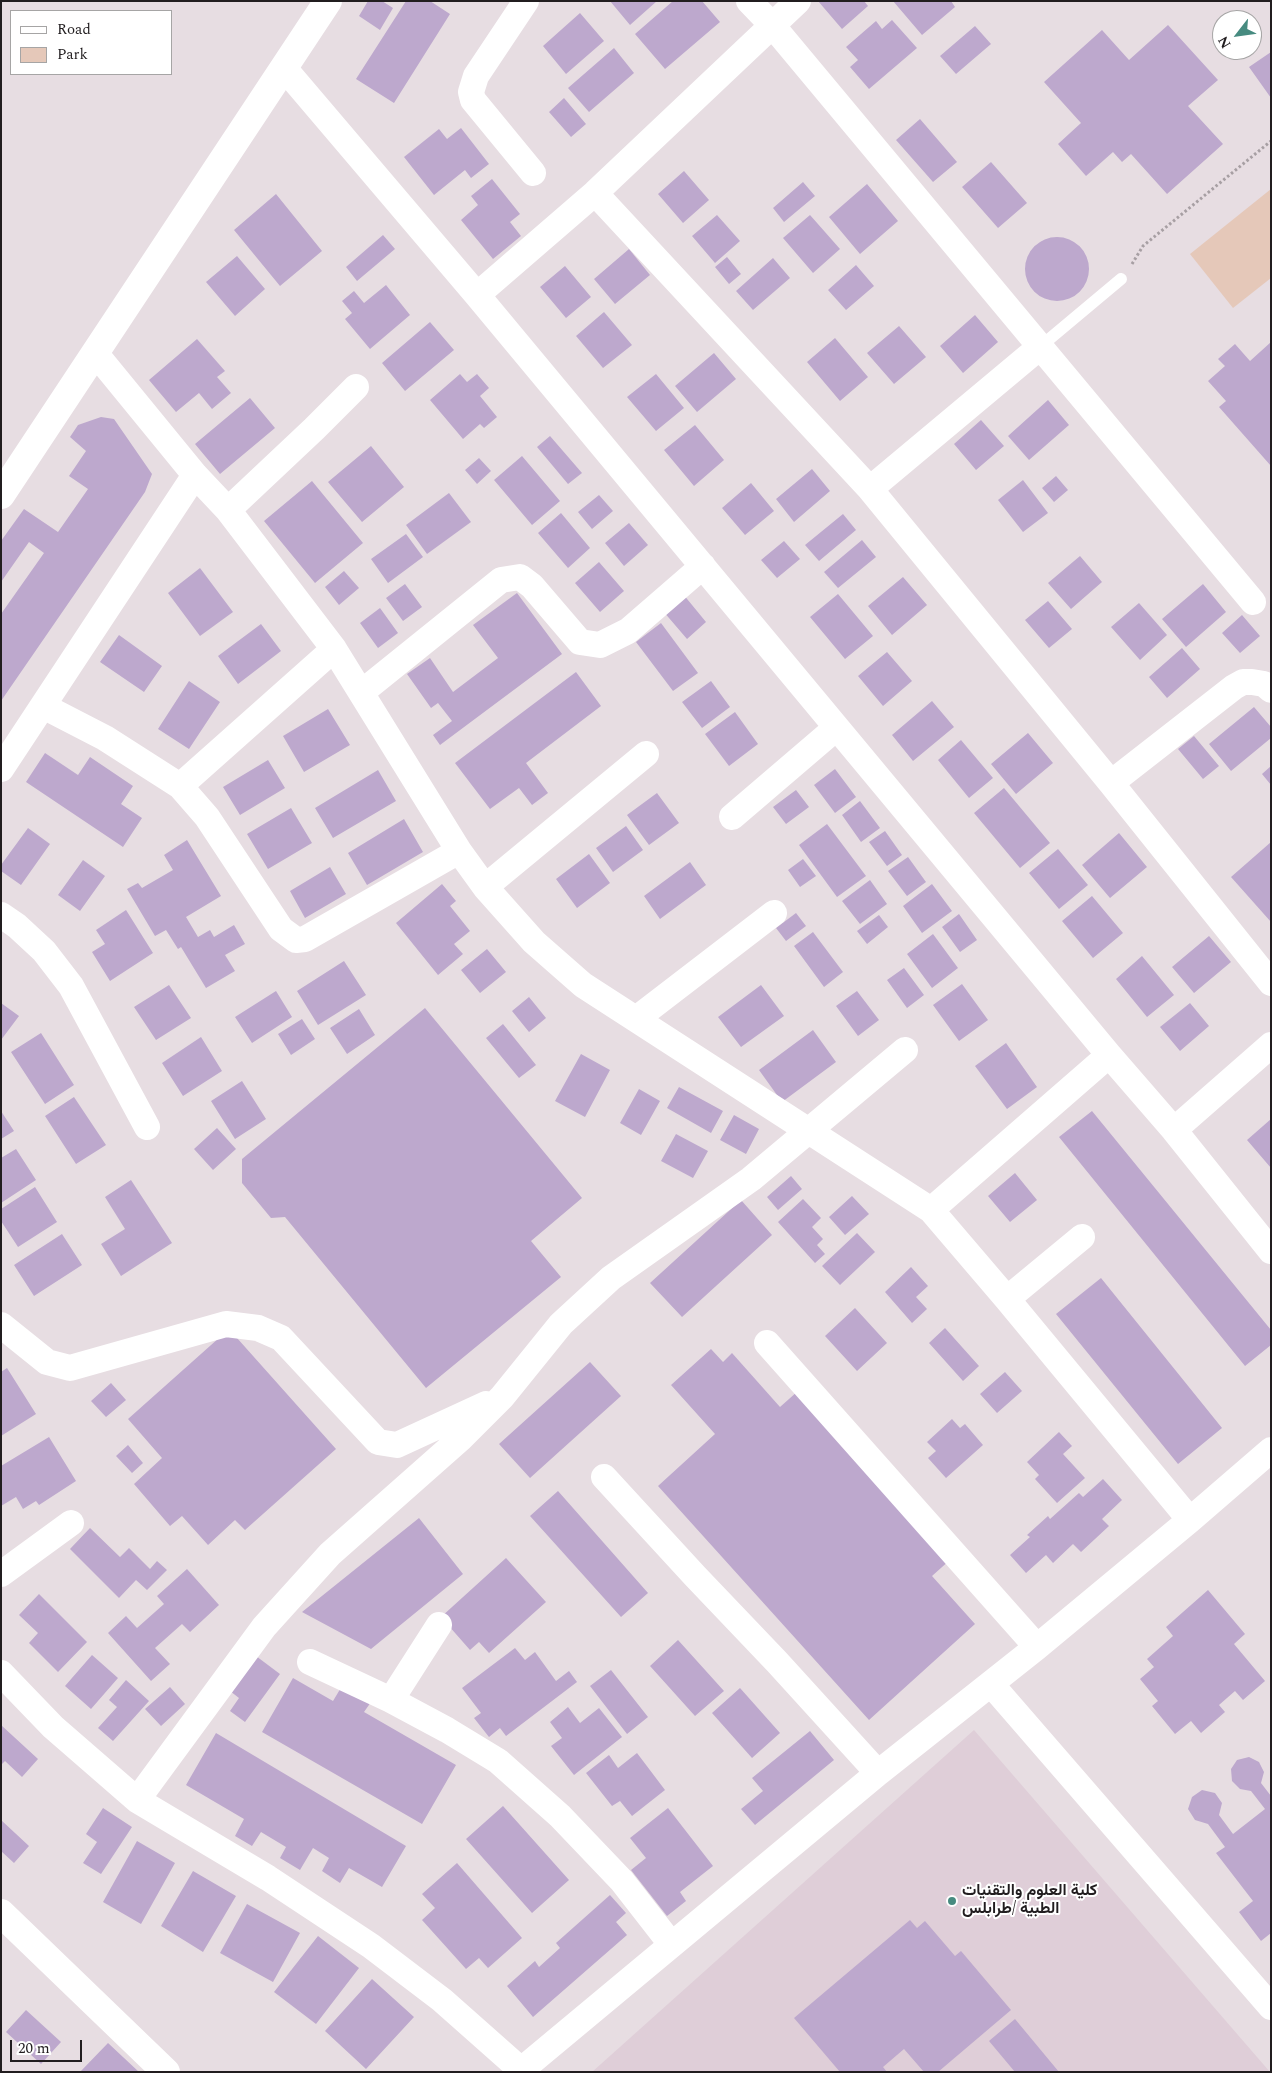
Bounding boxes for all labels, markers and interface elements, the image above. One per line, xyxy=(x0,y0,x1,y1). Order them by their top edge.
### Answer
legend xyxy=(10,10,172,75)
north arrow xyxy=(1212,10,1262,60)
text: Road xyxy=(57,18,91,41)
text: N xyxy=(1212,32,1236,52)
text: Park xyxy=(57,43,88,66)
place label: كلية العلوم والتقنيات الطبية /طرابلس xyxy=(962,1882,1097,1920)
marker: كلية العلوم والتقنيات الطبية /طرابلس xyxy=(946,1895,958,1907)
scale bar xyxy=(12,2030,85,2062)
text: 20 m xyxy=(18,2037,50,2060)

